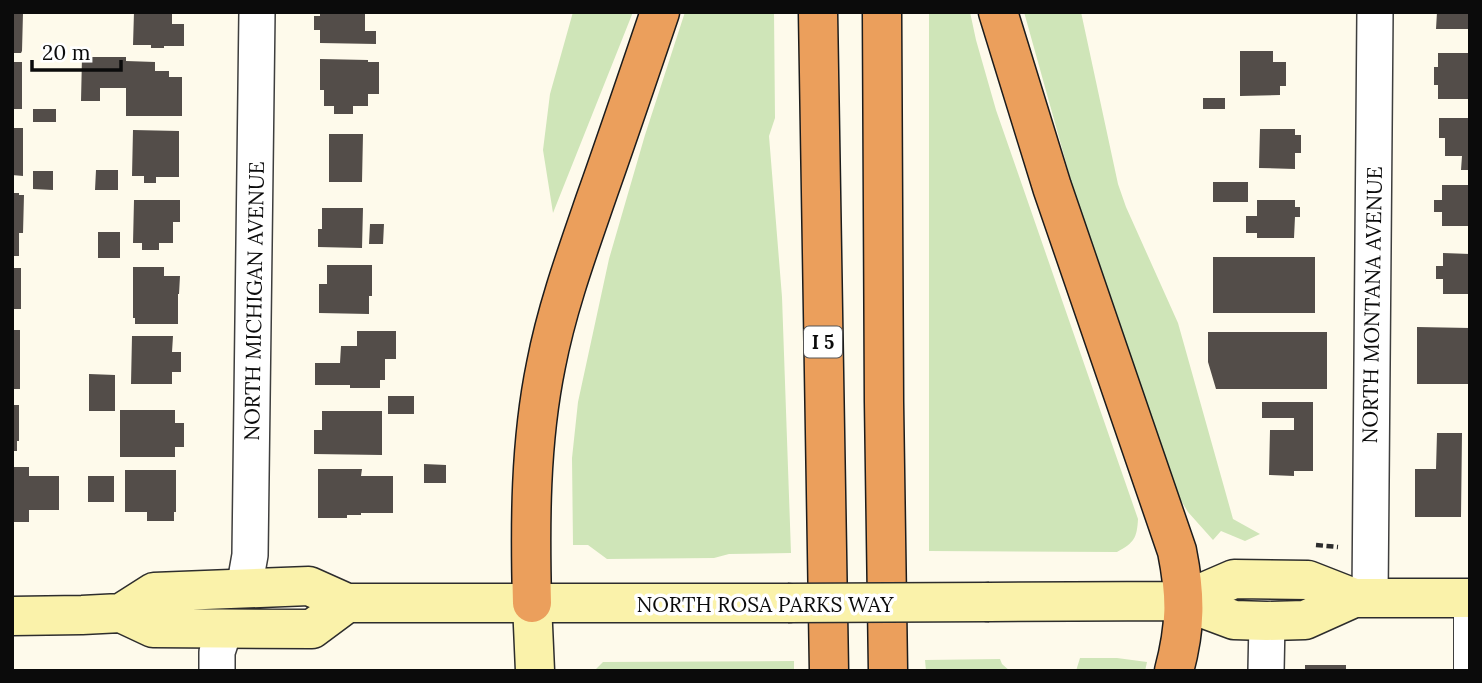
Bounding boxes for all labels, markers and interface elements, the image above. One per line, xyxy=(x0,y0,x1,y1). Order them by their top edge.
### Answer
scale bar xyxy=(32,28,121,72)
text: 20 m xyxy=(42,39,91,66)
street label: NORTH MICHIGAN AVENUE xyxy=(238,161,270,441)
street label: NORTH MONTANA AVENUE xyxy=(1356,166,1388,444)
road number: I 5 xyxy=(804,326,842,358)
street label: NORTH ROSA PARKS WAY xyxy=(636,591,894,618)

